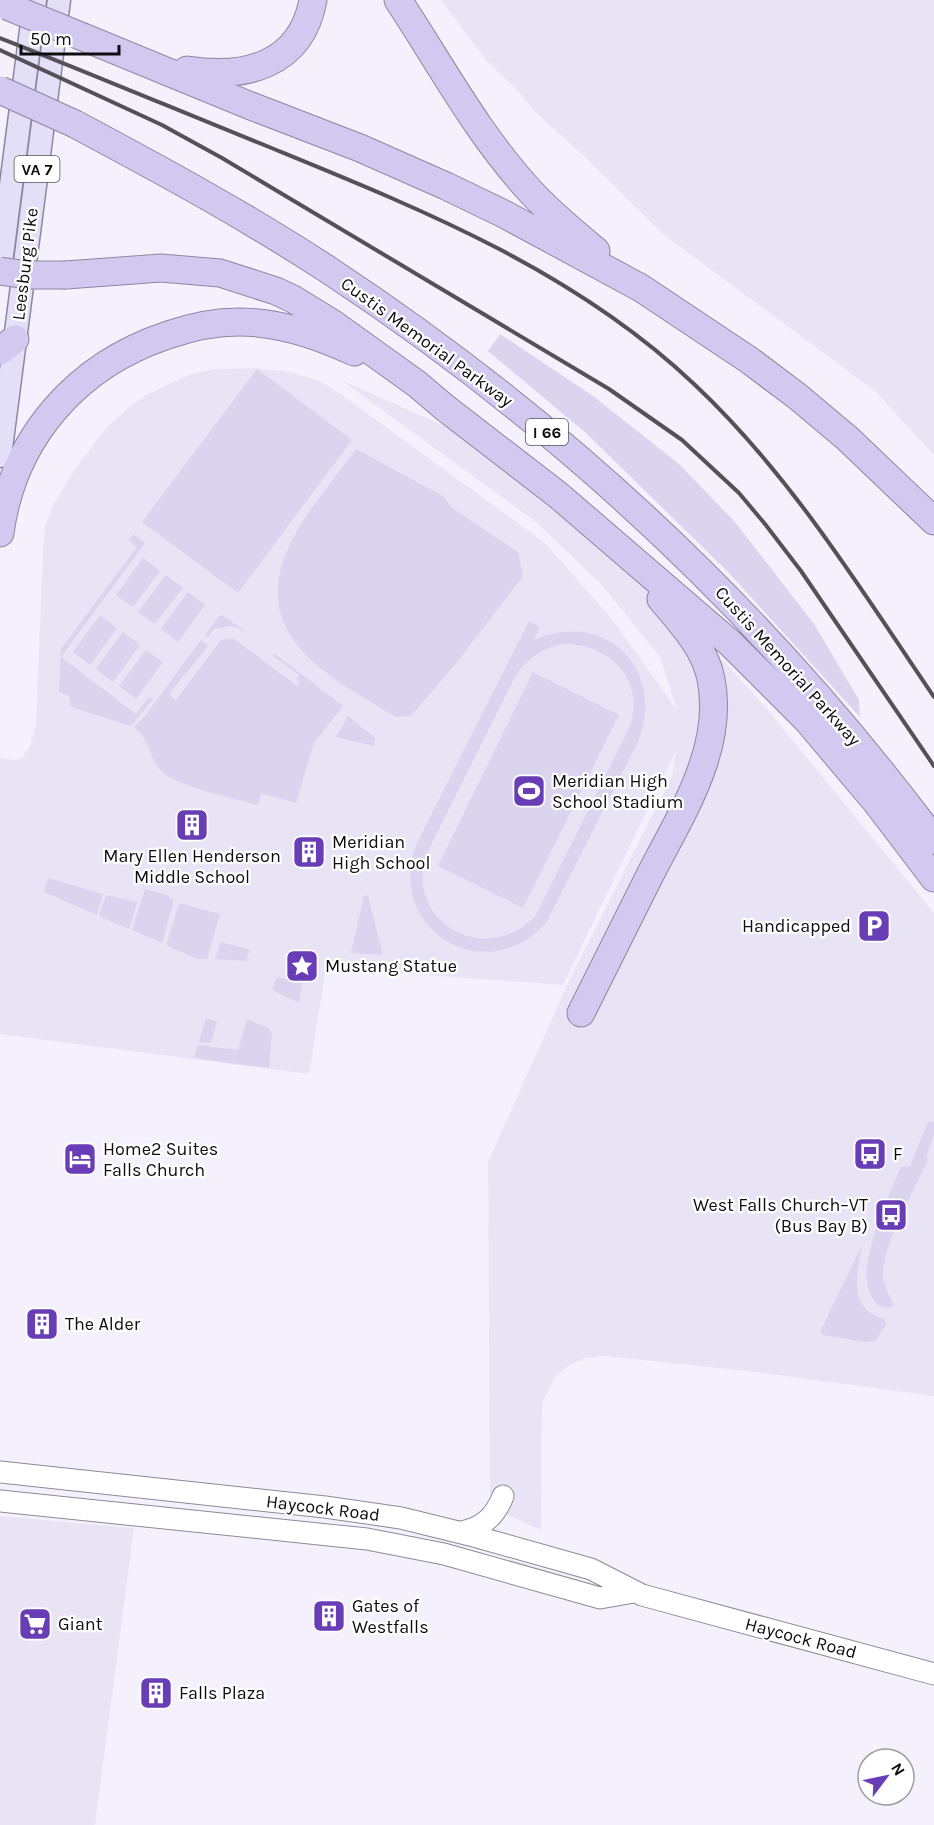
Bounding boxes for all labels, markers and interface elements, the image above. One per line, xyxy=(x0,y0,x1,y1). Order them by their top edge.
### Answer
scale bar xyxy=(21,18,118,56)
text: 50 m xyxy=(30,28,72,50)
road number: VA 7 xyxy=(15,156,60,182)
street label: Leesburg Pike xyxy=(7,206,43,322)
street label: Custis Memorial Parkway xyxy=(337,272,518,412)
road number: I 66 xyxy=(526,419,568,445)
street label: Custis Memorial Parkway xyxy=(710,582,866,751)
place label: Meridian High School Stadium xyxy=(552,770,683,813)
sports icon: Meridian High School Stadium xyxy=(511,773,547,809)
building icon: Mary Ellen Henderson Middle School xyxy=(174,807,210,843)
place label: Meridian High School xyxy=(332,831,430,874)
building icon: Meridian High School xyxy=(291,834,327,870)
place label: Mary Ellen Henderson Middle School xyxy=(103,845,281,888)
parking icon: Handicapped xyxy=(856,908,892,944)
place label: Handicapped xyxy=(742,915,851,937)
place icon: Mustang Statue xyxy=(284,948,320,984)
place label: Mustang Statue xyxy=(325,955,457,977)
bus stop icon: F xyxy=(852,1136,888,1172)
place label: Home2 Suites Falls Church xyxy=(103,1138,218,1181)
hotel icon: Home2 Suites Falls Church xyxy=(62,1141,98,1177)
place label: F xyxy=(893,1143,902,1165)
place label: West Falls Church–VT (Bus Bay B) xyxy=(693,1194,868,1237)
bus stop icon: West Falls Church–VT (Bus Bay B) xyxy=(873,1197,909,1233)
building icon: The Alder xyxy=(24,1306,60,1342)
place label: The Alder xyxy=(65,1313,141,1335)
street label: Haycock Road xyxy=(265,1490,381,1526)
place label: Gates of Westfalls xyxy=(352,1595,429,1638)
building icon: Gates of Westfalls xyxy=(311,1598,347,1634)
supermarket icon: Giant xyxy=(17,1606,53,1642)
place label: Giant xyxy=(58,1613,103,1635)
street label: Haycock Road xyxy=(743,1613,859,1663)
building icon: Falls Plaza xyxy=(138,1675,174,1711)
place label: Falls Plaza xyxy=(179,1682,265,1704)
north arrow xyxy=(856,1747,916,1807)
text: N xyxy=(887,1759,909,1779)

